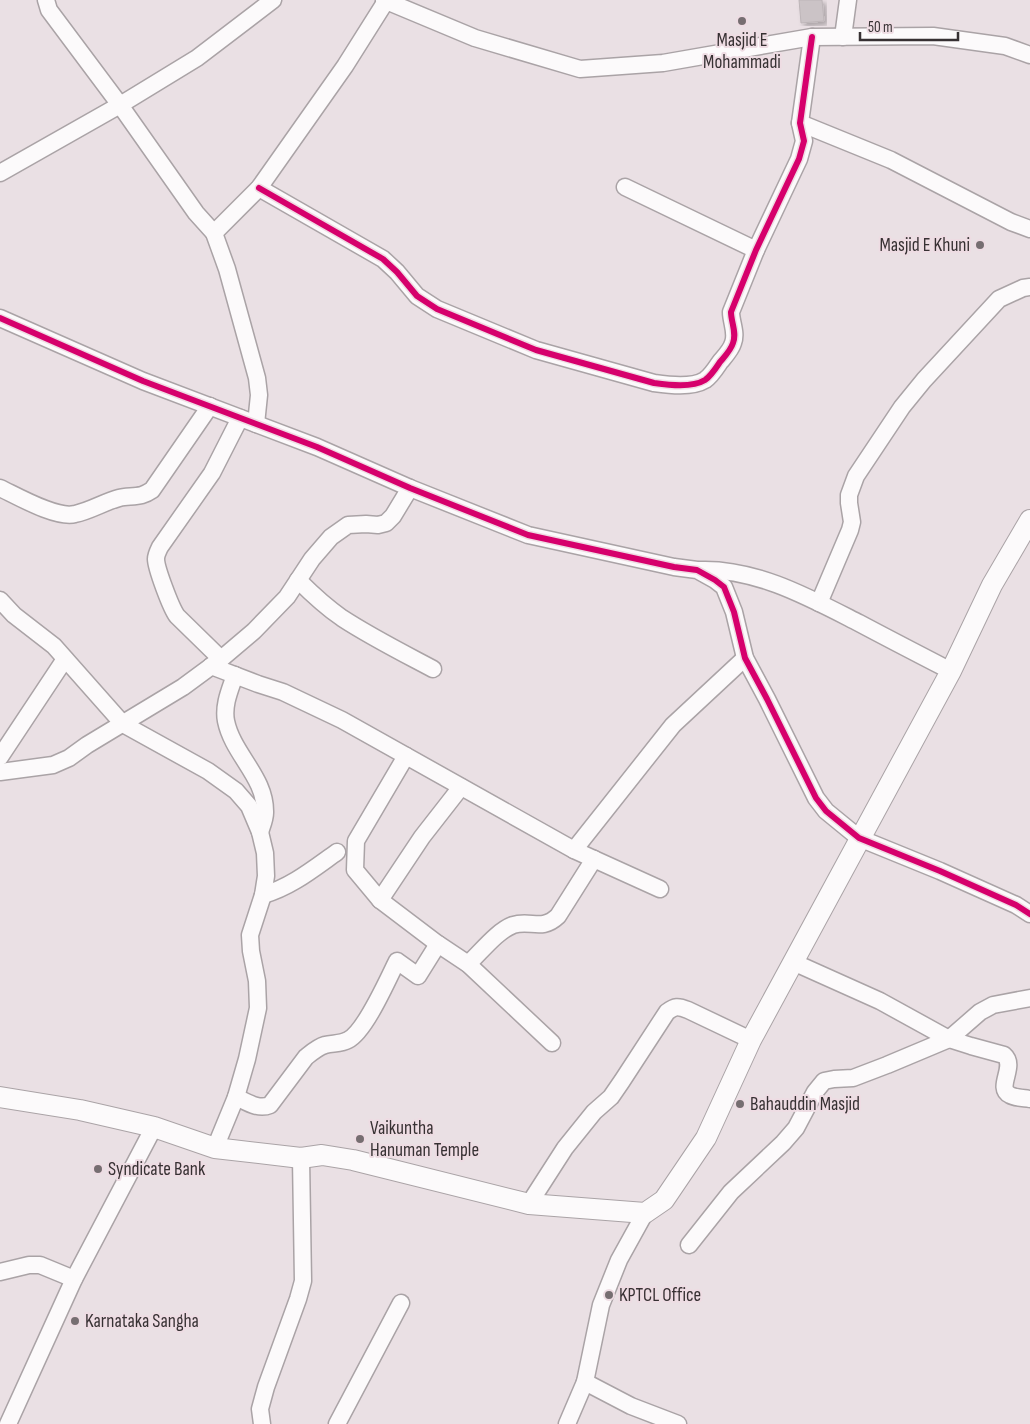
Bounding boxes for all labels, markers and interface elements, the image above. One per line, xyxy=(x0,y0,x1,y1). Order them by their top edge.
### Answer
scale bar xyxy=(860,10,958,42)
marker: Masjid E Mohammadi xyxy=(736,15,748,27)
text: 50 m xyxy=(868,18,893,37)
place label: Masjid E Mohammadi xyxy=(703,29,781,74)
place label: Masjid E Khuni xyxy=(879,234,970,257)
marker: Masjid E Khuni xyxy=(974,239,986,251)
place label: Bahauddin Masjid xyxy=(750,1093,860,1116)
marker: Bahauddin Masjid xyxy=(734,1098,746,1110)
place label: Vaikuntha Hanuman Temple xyxy=(370,1117,479,1162)
marker: Vaikuntha Hanuman Temple xyxy=(354,1133,366,1145)
place label: Syndicate Bank xyxy=(108,1158,206,1181)
marker: Syndicate Bank xyxy=(92,1163,104,1175)
place label: KPTCL Office xyxy=(619,1284,701,1307)
marker: KPTCL Office xyxy=(603,1289,615,1301)
place label: Karnataka Sangha xyxy=(85,1310,199,1333)
marker: Karnataka Sangha xyxy=(69,1315,81,1327)

